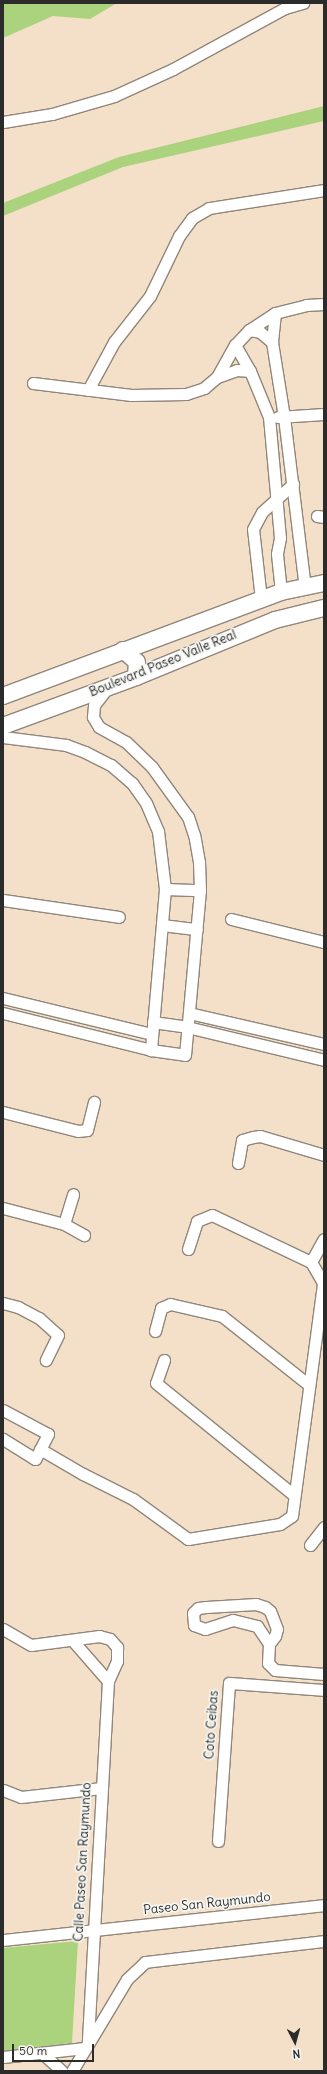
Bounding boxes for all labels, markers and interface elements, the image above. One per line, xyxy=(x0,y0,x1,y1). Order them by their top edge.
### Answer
street label: Boulevard Paseo Valle Real xyxy=(87,627,239,701)
street label: Coto Ceibas xyxy=(202,1690,222,1760)
street label: Calle Paseo San Raymundo xyxy=(71,1782,95,1942)
street label: Paseo San Raymundo xyxy=(143,1890,271,1918)
north arrow xyxy=(275,2022,315,2062)
scale bar xyxy=(14,2036,96,2062)
text: 50 m xyxy=(19,2043,47,2058)
text: N xyxy=(292,2047,301,2061)

